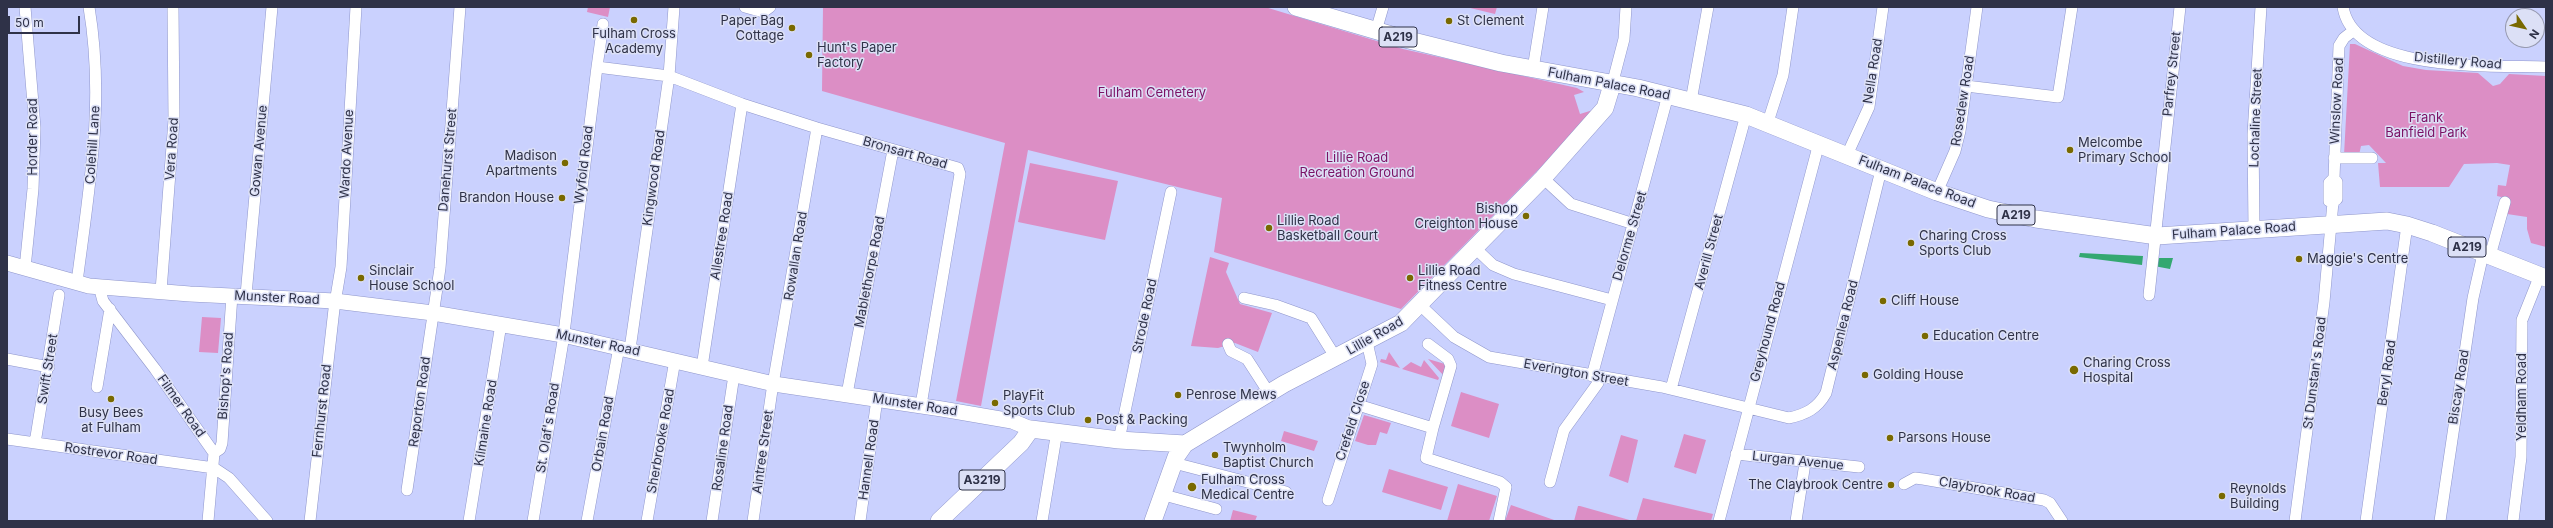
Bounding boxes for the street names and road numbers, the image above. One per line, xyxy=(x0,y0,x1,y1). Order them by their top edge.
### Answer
road number: A219 xyxy=(1379,27,1417,47)
street label: Parfrey Street xyxy=(2160,31,2184,117)
street label: Nella Road xyxy=(1860,37,1886,105)
street label: Distillery Road xyxy=(2413,49,2503,73)
street label: Rosedew Road xyxy=(1948,55,1978,147)
street label: Winslow Road xyxy=(2327,57,2347,145)
street label: Fulham Palace Road xyxy=(1547,64,1671,104)
street label: Lochaline Street xyxy=(2246,68,2266,168)
street label: Horder Road xyxy=(25,98,41,176)
street label: Gowan Avenue xyxy=(247,104,271,198)
street label: Colehill Lane xyxy=(82,105,104,185)
street label: Danehurst Street xyxy=(436,108,460,212)
street label: Wardo Avenue xyxy=(337,109,357,199)
street label: Vera Road xyxy=(162,117,182,181)
street label: Wyfold Road xyxy=(571,125,597,205)
street label: Kingwood Road xyxy=(640,129,668,227)
street label: Bronsart Road xyxy=(861,133,949,173)
street label: Fulham Palace Road xyxy=(1856,152,1978,212)
street label: Delorme Street xyxy=(1610,189,1650,283)
street label: Allestree Road xyxy=(707,191,737,281)
road number: A219 xyxy=(1997,205,2035,225)
street label: Rowallan Road xyxy=(781,210,811,302)
street label: Averill Street xyxy=(1691,213,1727,291)
street label: Mablethorpe Road xyxy=(852,215,888,329)
street label: Fulham Palace Road xyxy=(2172,219,2296,243)
road number: A219 xyxy=(2448,237,2486,257)
street label: Strode Road xyxy=(1130,277,1160,355)
street label: Aspenlea Road xyxy=(1824,278,1862,372)
street label: Greyhound Road xyxy=(1747,280,1789,384)
street label: Munster Road xyxy=(234,288,320,308)
street label: Lillie Road xyxy=(1344,314,1406,358)
street label: St Dunstan's Road xyxy=(2300,316,2330,430)
street label: Munster Road xyxy=(555,326,641,360)
street label: Bishop's Road xyxy=(215,332,237,420)
street label: Swift Street xyxy=(35,333,61,405)
street label: Beryl Road xyxy=(2375,339,2399,407)
street label: Biscay Road xyxy=(2445,348,2473,426)
street label: Yeldham Road xyxy=(2514,353,2530,441)
street label: Reporton Road xyxy=(406,356,434,448)
street label: Everington Street xyxy=(1522,356,1630,390)
street label: Fernhurst Road xyxy=(309,363,335,459)
street label: Filmer Road xyxy=(154,372,208,440)
street label: Kilmaine Road xyxy=(471,379,501,467)
street label: Crefeld Close xyxy=(1333,379,1373,463)
street label: St. Olaf's Road xyxy=(533,382,563,474)
street label: Sherbrooke Road xyxy=(644,387,678,495)
street label: Munster Road xyxy=(872,391,958,419)
street label: Orbain Road xyxy=(589,395,617,473)
street label: Rosaline Road xyxy=(709,404,737,492)
street label: Aintree Street xyxy=(749,409,777,495)
street label: Hannell Road xyxy=(856,419,882,501)
street label: Rostrevor Road xyxy=(63,440,159,468)
street label: Lurgan Avenue xyxy=(1751,448,1845,474)
road number: A3219 xyxy=(959,470,1005,490)
street label: Claybrook Road xyxy=(1938,474,2036,506)

